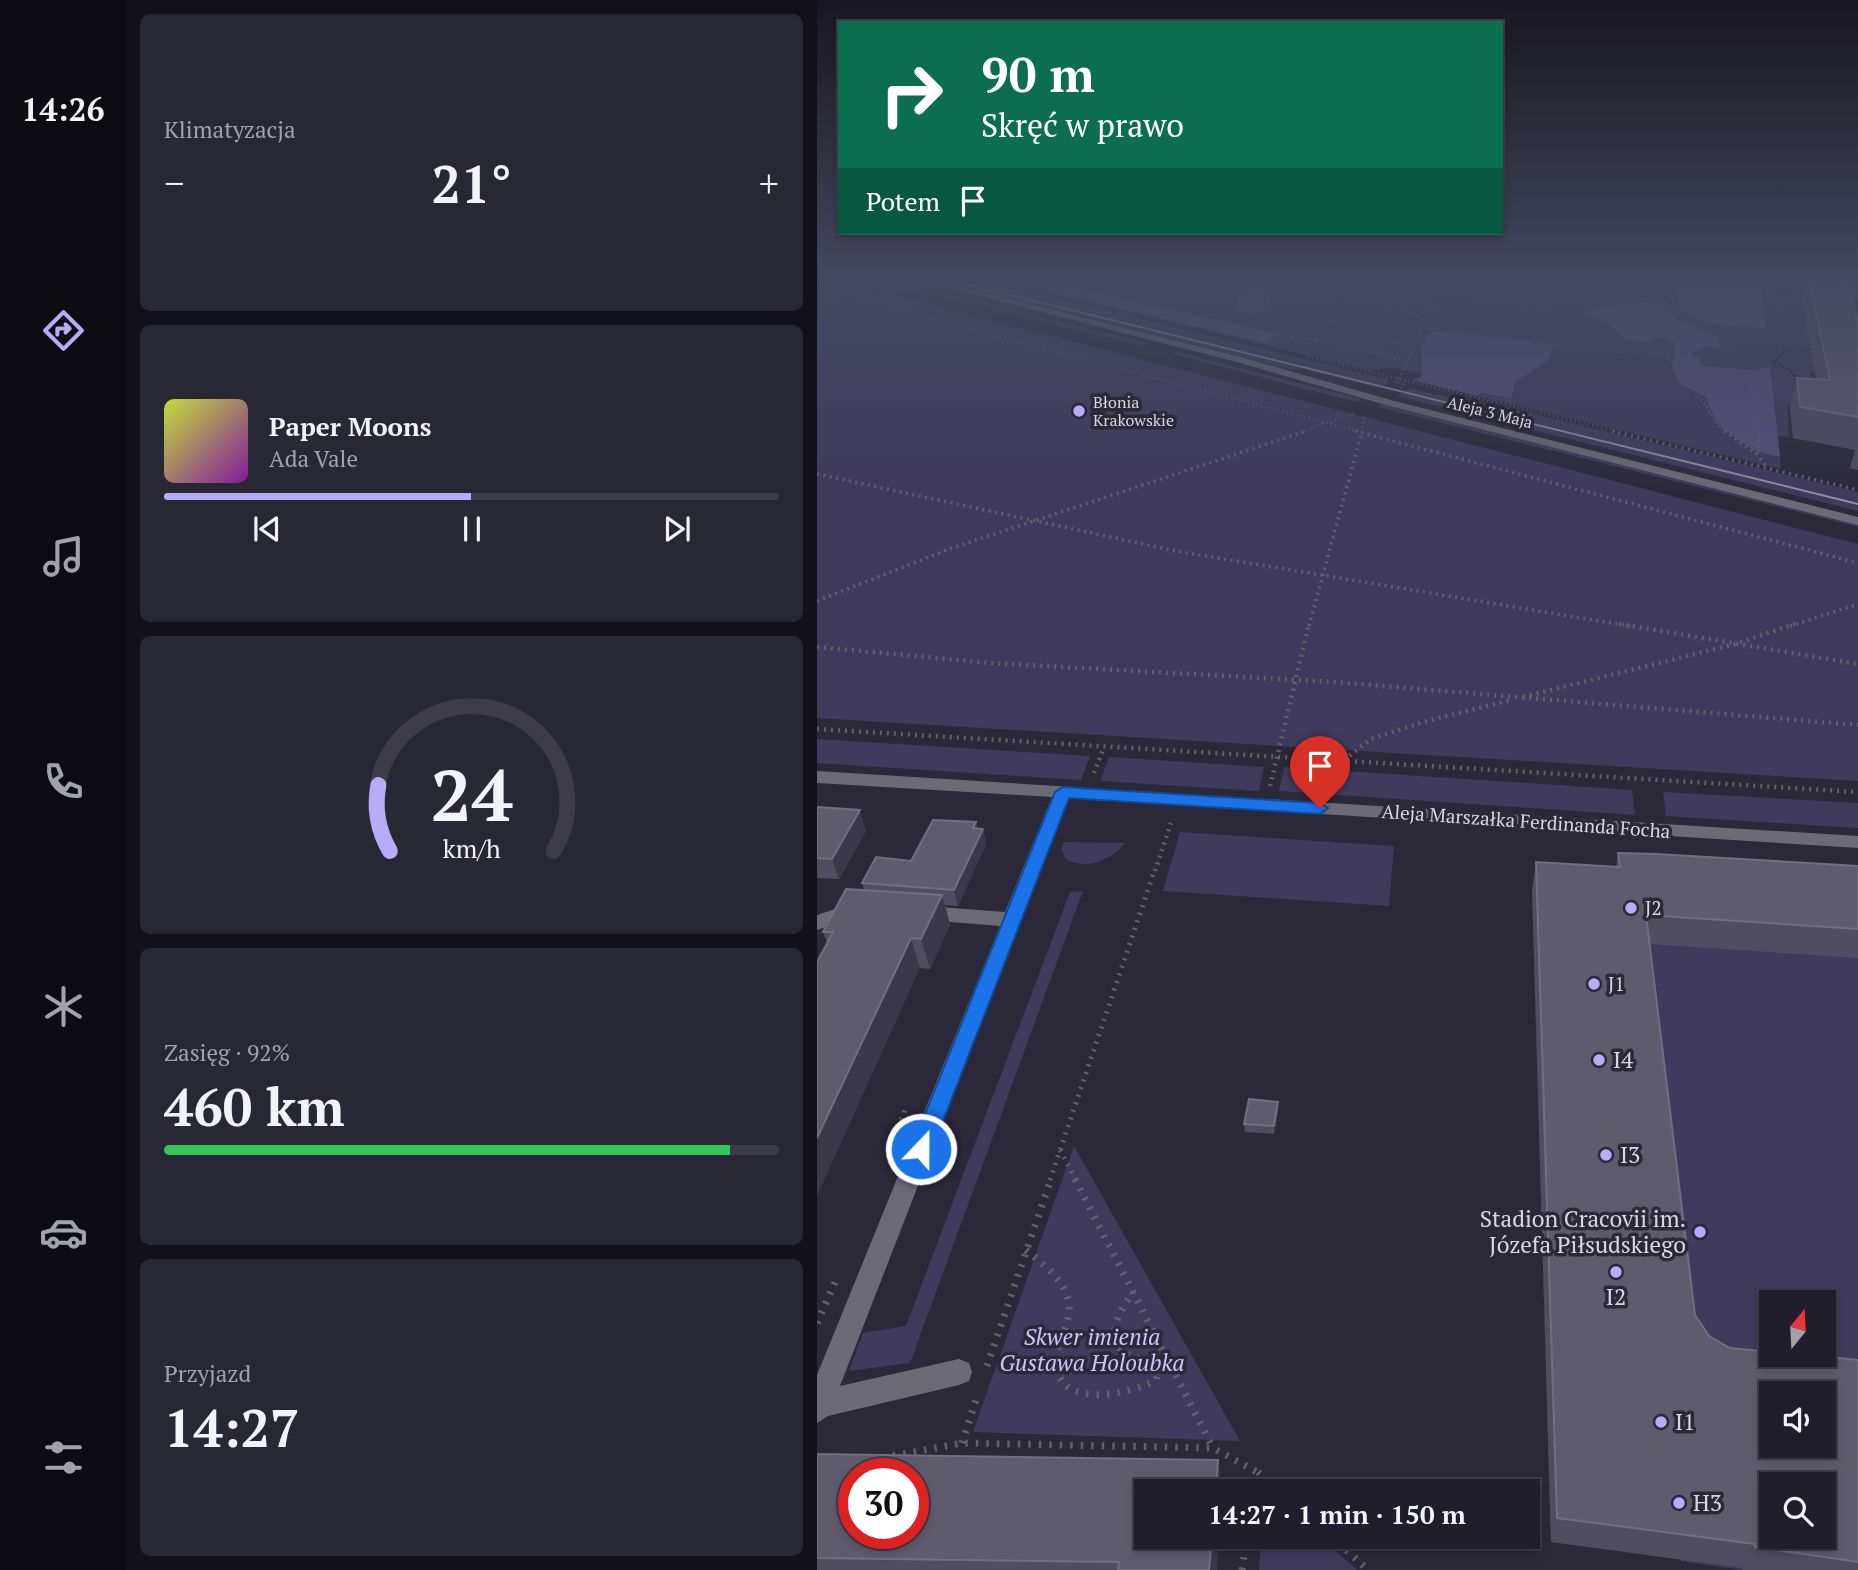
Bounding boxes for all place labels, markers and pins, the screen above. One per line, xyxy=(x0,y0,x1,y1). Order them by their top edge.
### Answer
place label: Błonia Krakowskie xyxy=(1093,391,1174,431)
marker: Błonia Krakowskie xyxy=(1071,403,1087,419)
pin xyxy=(1290,736,1350,808)
place label: J2 xyxy=(1645,895,1662,920)
marker: J2 xyxy=(1623,900,1639,916)
place label: J1 xyxy=(1608,971,1625,996)
marker: J1 xyxy=(1586,976,1602,992)
place label: I4 xyxy=(1613,1044,1634,1075)
marker: I4 xyxy=(1591,1052,1607,1068)
place label: I3 xyxy=(1620,1139,1640,1170)
marker: I3 xyxy=(1598,1147,1614,1163)
place label: Stadion Cracovii im. Józefa Piłsudskiego xyxy=(1480,1203,1686,1260)
marker: Stadion Cracovii im. Józefa Piłsudskiego xyxy=(1692,1224,1708,1240)
marker: I2 xyxy=(1608,1264,1624,1280)
place label: I2 xyxy=(1606,1281,1626,1312)
place label: I1 xyxy=(1675,1406,1695,1437)
marker: I1 xyxy=(1653,1414,1669,1430)
place label: H3 xyxy=(1693,1487,1722,1518)
marker: H3 xyxy=(1671,1495,1687,1511)

